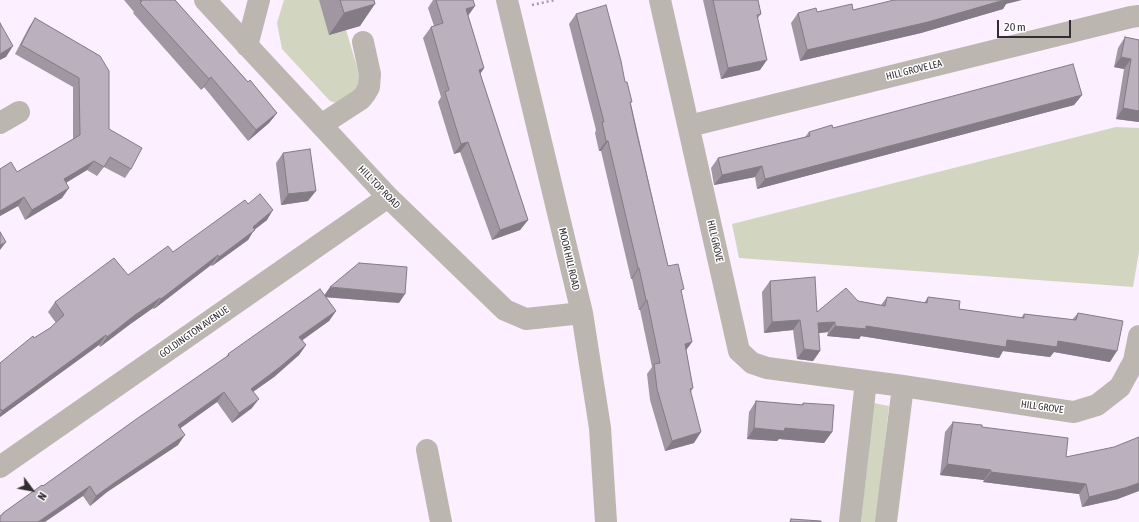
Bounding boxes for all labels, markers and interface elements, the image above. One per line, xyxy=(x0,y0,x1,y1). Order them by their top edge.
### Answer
scale bar xyxy=(999,12,1073,38)
text: 20 m xyxy=(1004,20,1026,34)
street label: HILL GROVE LEA xyxy=(885,57,943,83)
street label: HILL TOP ROAD xyxy=(356,163,402,211)
street label: HILL GROVE xyxy=(704,219,726,263)
street label: MOOR HILL ROAD xyxy=(556,227,582,291)
street label: GOLDINGTON AVENUE xyxy=(157,304,231,360)
street label: HILL GROVE xyxy=(1020,398,1064,416)
north arrow xyxy=(12,470,52,510)
text: N xyxy=(35,490,49,502)

